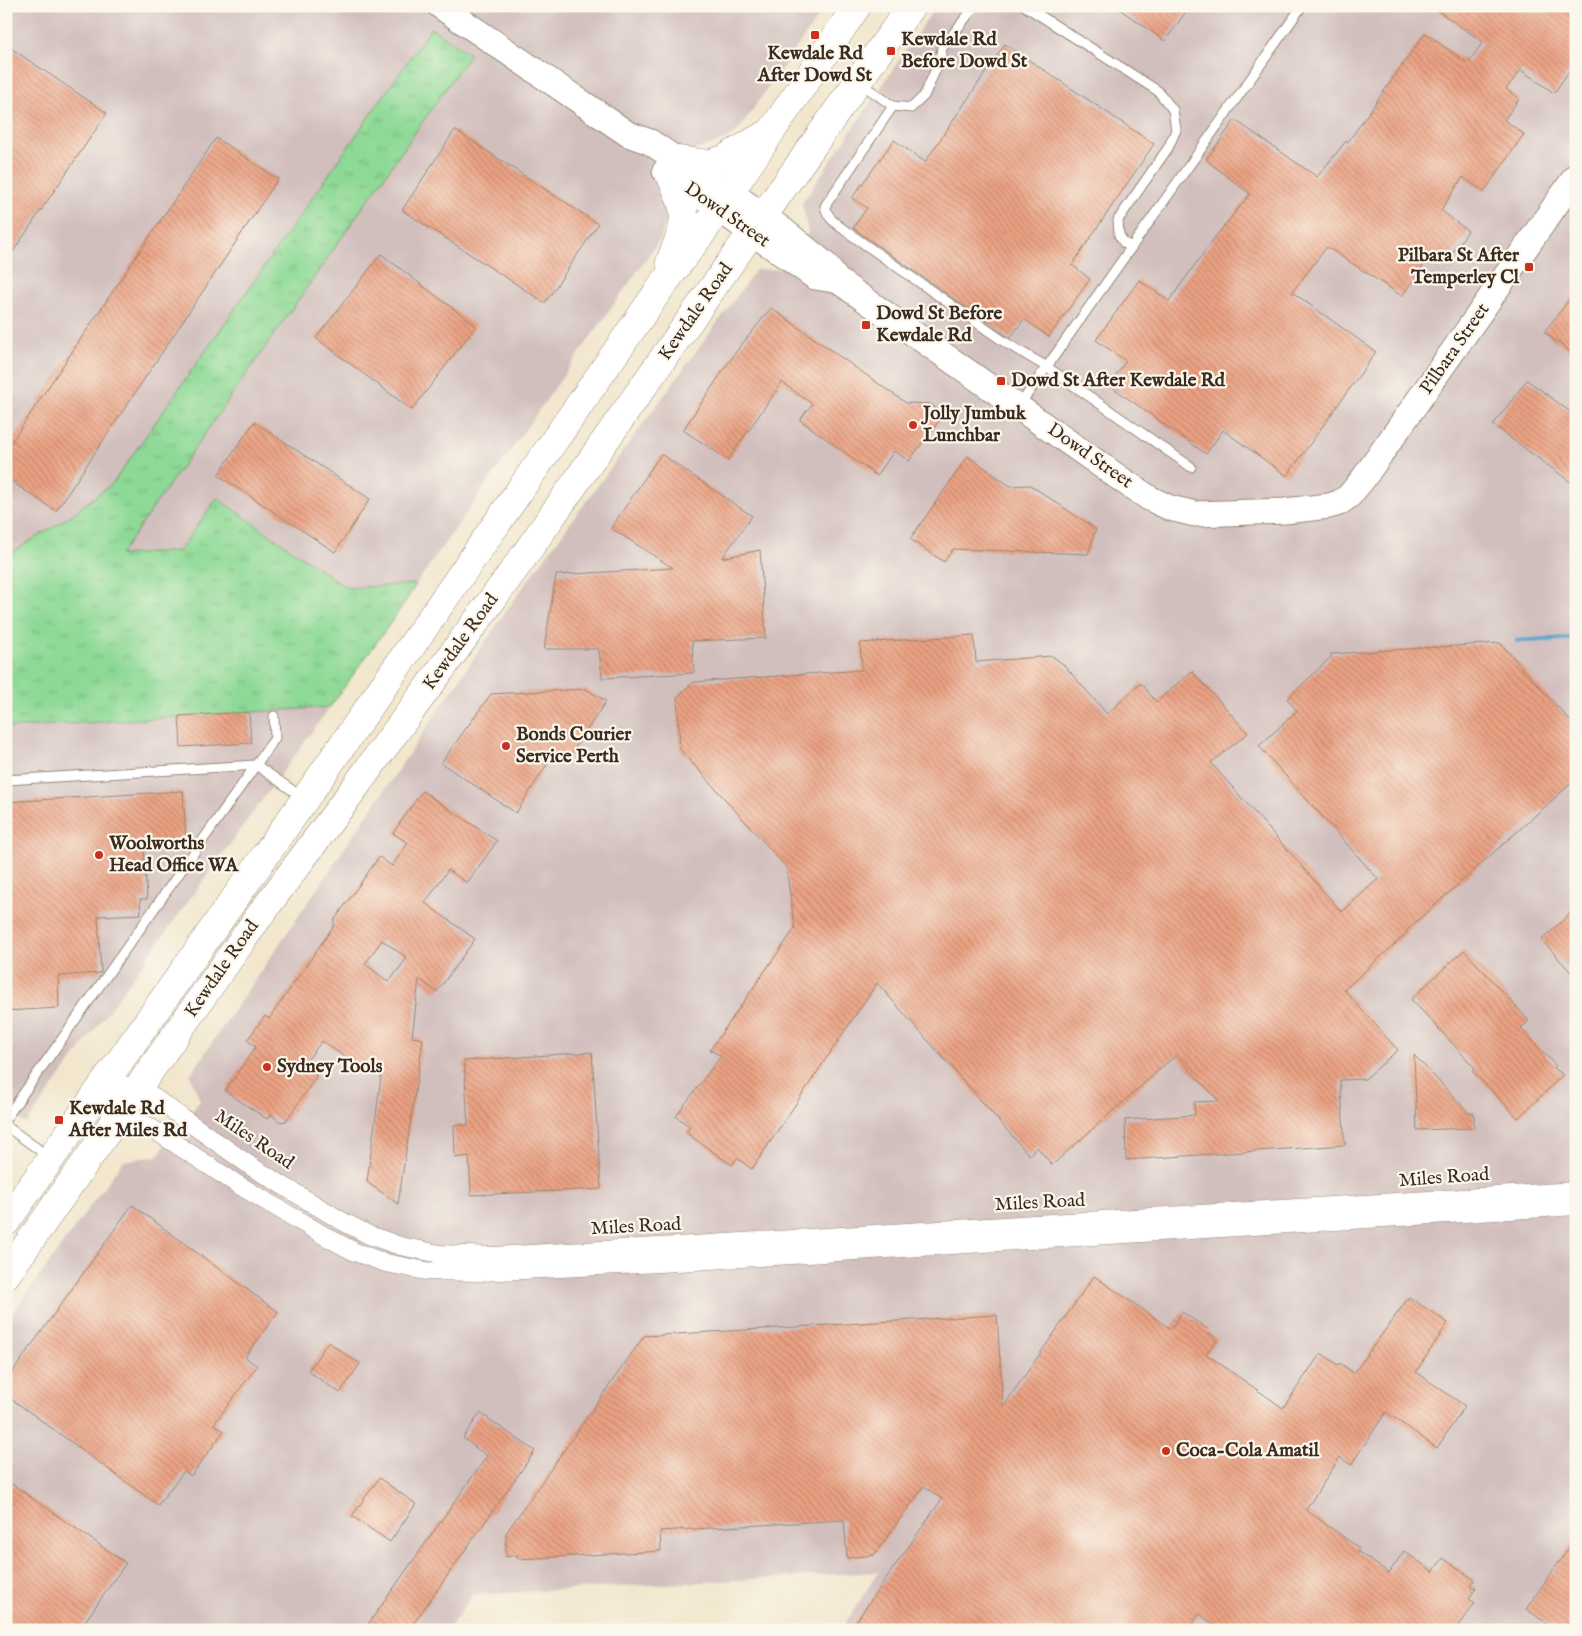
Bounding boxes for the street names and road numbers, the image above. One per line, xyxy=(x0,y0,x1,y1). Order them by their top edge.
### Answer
street label: Dowd Street xyxy=(680,177,775,254)
street label: Kewdale Road xyxy=(653,258,739,366)
street label: Pilbara Street xyxy=(1415,298,1496,399)
street label: Dowd Street xyxy=(1043,418,1138,495)
street label: Kewdale Road xyxy=(418,588,505,695)
street label: Kewdale Road xyxy=(179,915,265,1023)
street label: Miles Road xyxy=(210,1105,299,1176)
street label: Miles Road xyxy=(1398,1163,1491,1193)
street label: Miles Road xyxy=(994,1189,1087,1217)
street label: Miles Road xyxy=(590,1213,683,1241)

